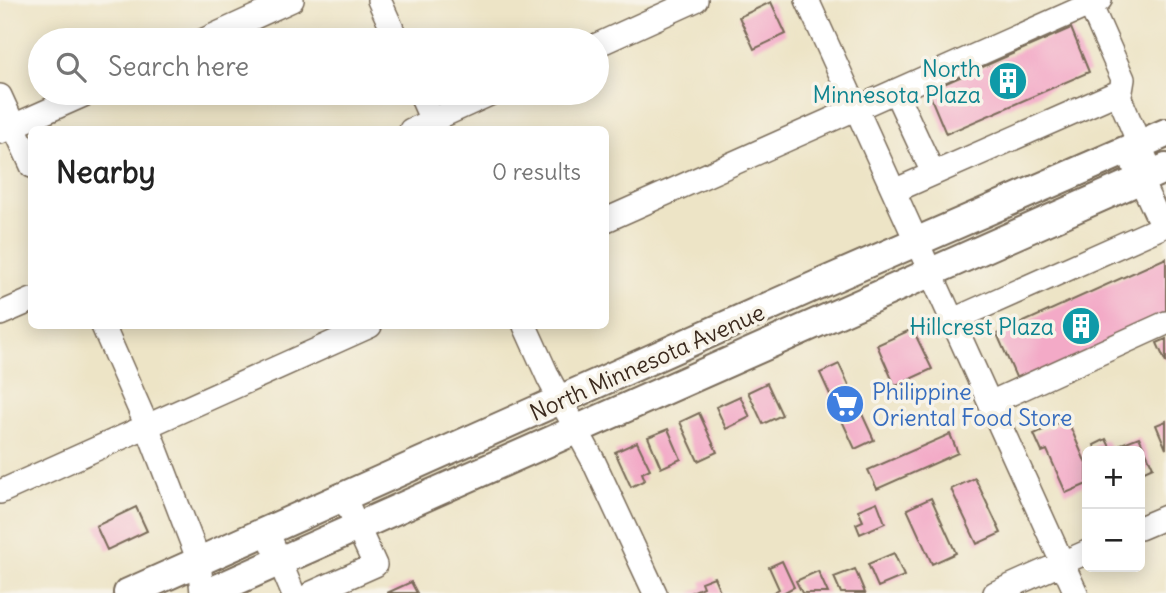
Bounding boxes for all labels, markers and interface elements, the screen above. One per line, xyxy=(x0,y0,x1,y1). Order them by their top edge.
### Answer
search box xyxy=(28,28,609,105)
icon: search xyxy=(52,48,90,86)
text: Search here xyxy=(108,50,249,83)
place label: North Minnesota Plaza xyxy=(813,54,981,109)
building icon: North Minnesota Plaza xyxy=(987,60,1029,102)
text: Nearby xyxy=(56,153,156,191)
text: 0 results xyxy=(492,157,581,186)
street label: North Minnesota Avenue xyxy=(525,297,769,427)
building icon: Hillcrest Plaza xyxy=(1060,305,1102,347)
place label: Hillcrest Plaza xyxy=(909,312,1054,341)
place label: Philippine Oriental Food Store xyxy=(872,377,1072,432)
supermarket icon: Philippine Oriental Food Store xyxy=(824,383,866,425)
map controls xyxy=(1082,446,1145,572)
button: + xyxy=(1082,446,1145,509)
button: − xyxy=(1082,509,1145,572)

